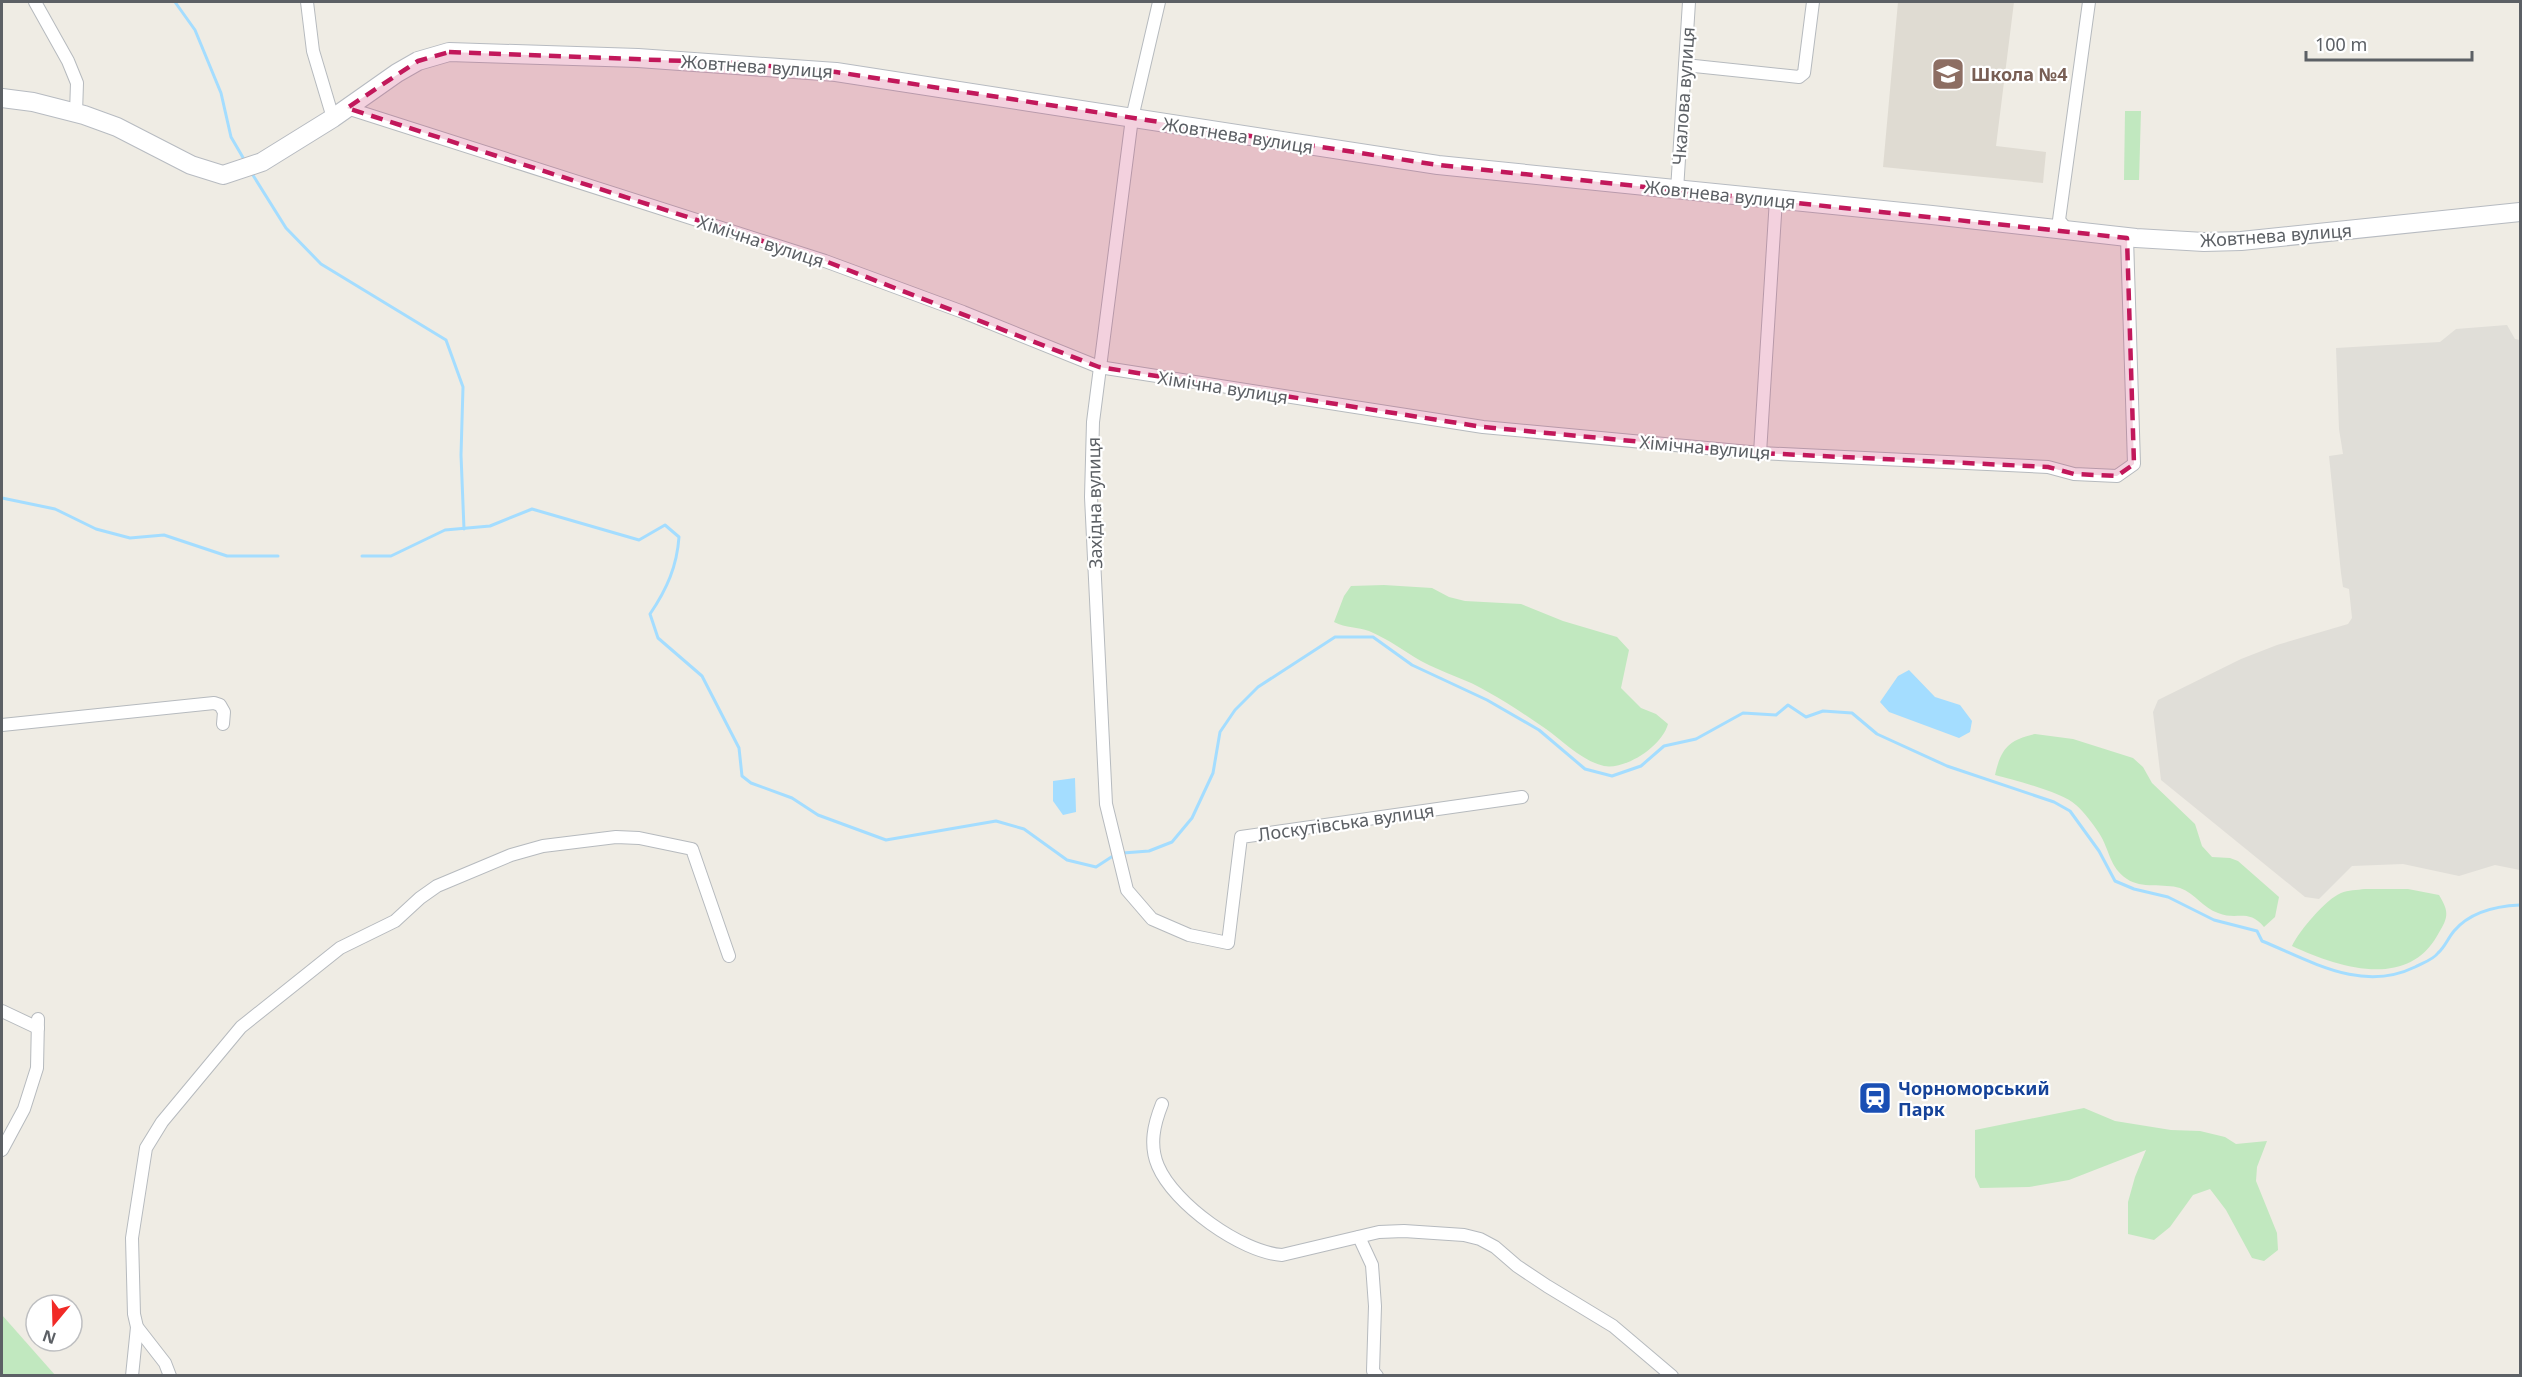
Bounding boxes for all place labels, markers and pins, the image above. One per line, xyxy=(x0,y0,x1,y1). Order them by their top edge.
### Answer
school or university icon: Школа №4 xyxy=(1930,56,1966,92)
place label: Школа №4 xyxy=(1971,62,2068,86)
place label: Чорноморський Парк xyxy=(1898,1076,2050,1121)
station icon: Чорноморський Парк xyxy=(1857,1080,1893,1116)

